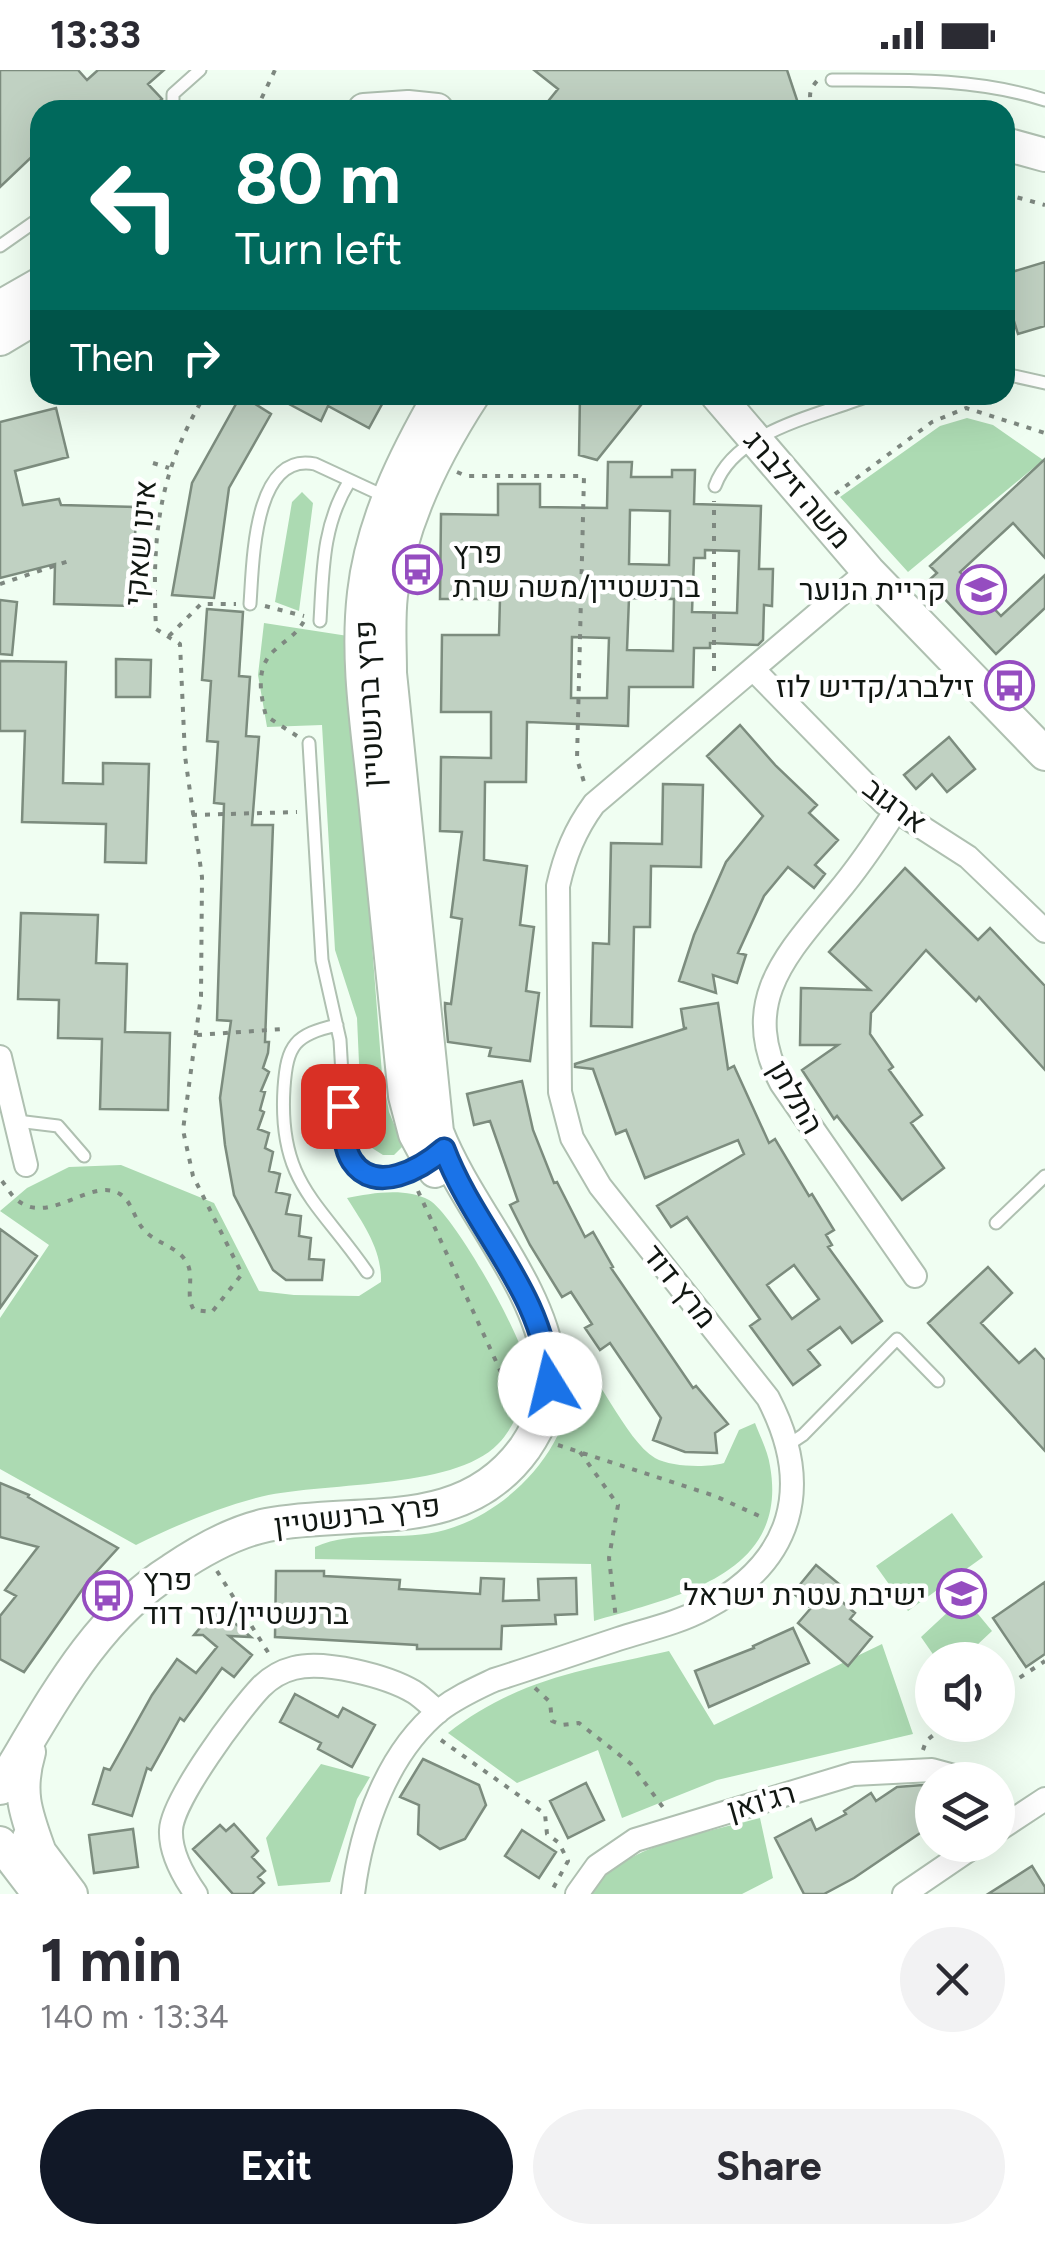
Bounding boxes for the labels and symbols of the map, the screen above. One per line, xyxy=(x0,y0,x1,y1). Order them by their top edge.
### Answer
street label: משה זילברג xyxy=(736,422,860,556)
street label: אינו שאקי xyxy=(116,479,164,607)
place label: פרץ ברנשטיין/משה שרת xyxy=(453,534,700,605)
bus stop icon: פרץ ברנשטיין/משה שרת xyxy=(392,543,444,595)
school or university icon: קריית הנוער xyxy=(955,563,1007,615)
place label: קריית הנוער xyxy=(799,571,946,608)
street label: פרץ ברנשטיין xyxy=(346,619,392,789)
bus stop icon: זילברג/קדיש לוז xyxy=(983,660,1035,712)
place label: זילברג/קדיש לוז xyxy=(776,668,974,705)
street label: ארגוב xyxy=(856,769,934,841)
street label: התלתן xyxy=(760,1053,832,1141)
pin xyxy=(301,1064,386,1149)
street label: מרץ דוד xyxy=(635,1237,725,1335)
position arrow xyxy=(498,1332,602,1436)
street label: פרץ ברנשטיין xyxy=(272,1486,442,1544)
place label: פרץ ברנשטיין/נזר דוד xyxy=(143,1561,349,1632)
school or university icon: ישיבת עטרת ישראל xyxy=(935,1568,987,1620)
bus stop icon: פרץ ברנשטיין/נזר דוד xyxy=(82,1570,134,1622)
place label: ישיבת עטרת ישראל xyxy=(683,1576,926,1613)
street label: רג'ואן xyxy=(723,1774,799,1828)

